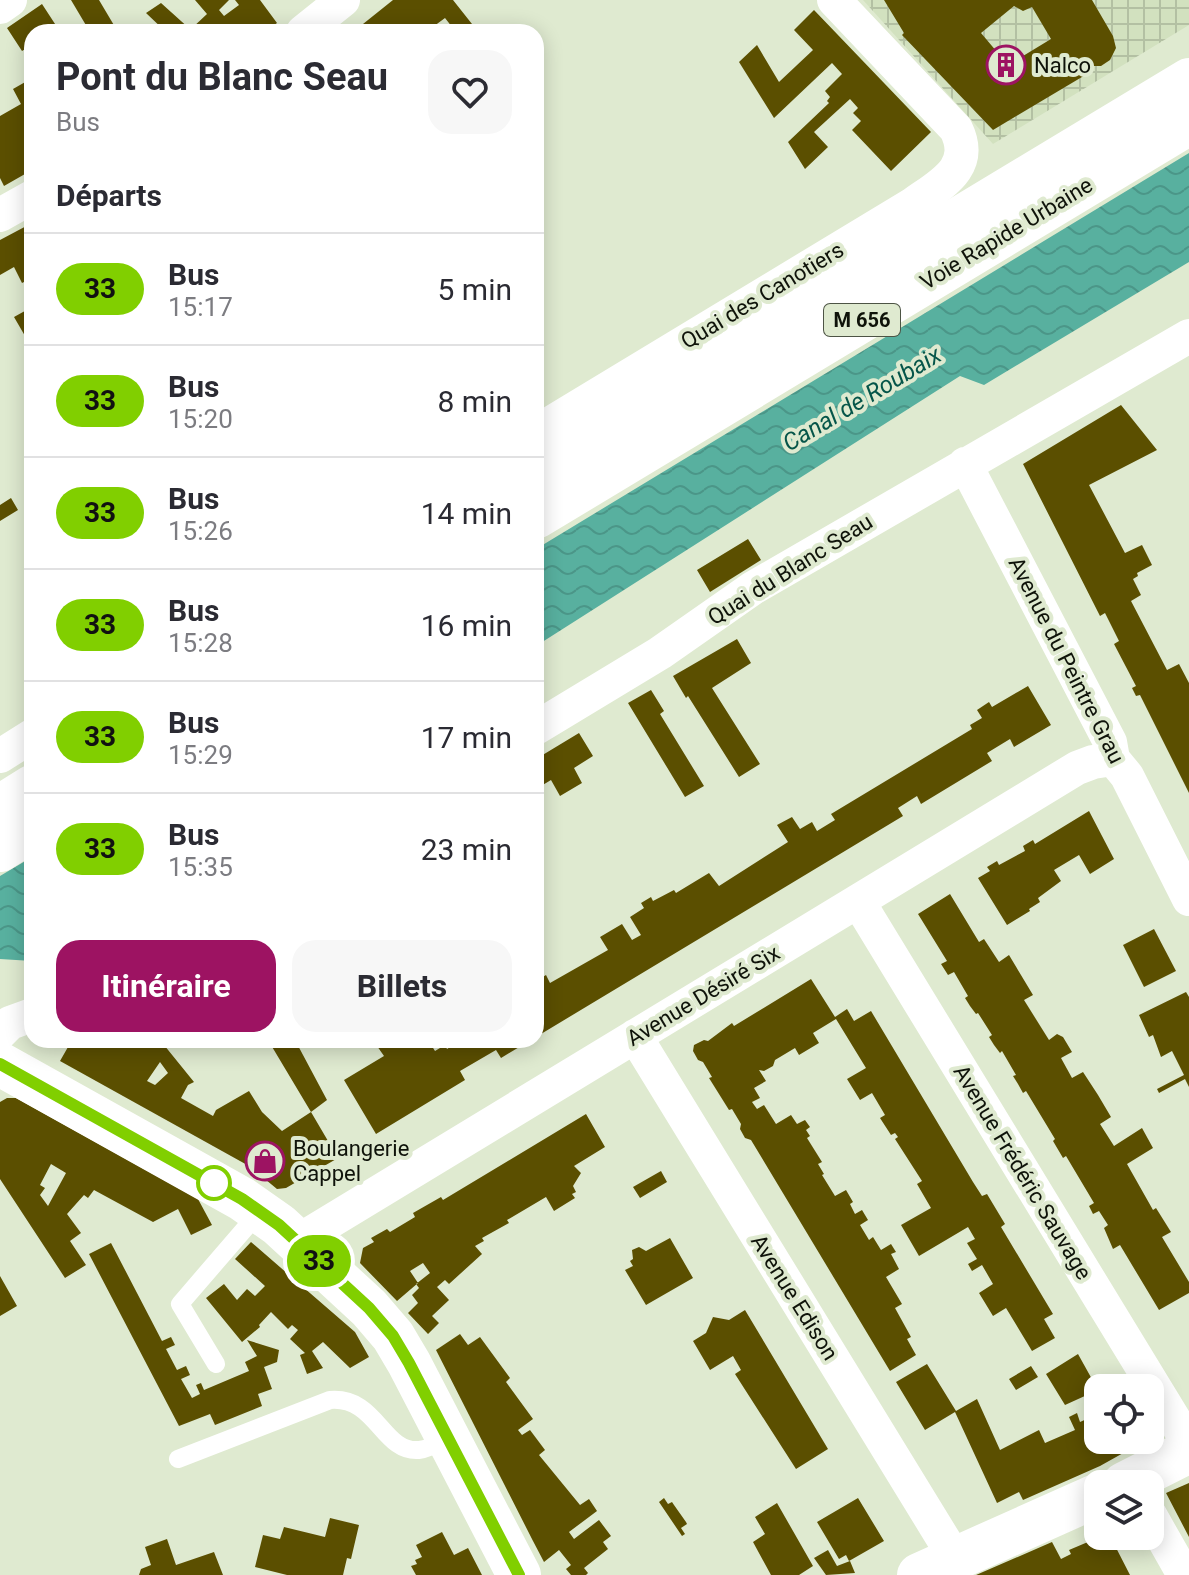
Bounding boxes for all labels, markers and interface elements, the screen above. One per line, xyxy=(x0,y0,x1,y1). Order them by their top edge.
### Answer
building icon: Nalco xyxy=(985,44,1027,86)
button: heart xyxy=(428,50,512,134)
place label: Nalco xyxy=(1034,53,1091,78)
text: Pont du Blanc Seau xyxy=(56,55,388,99)
text: Bus xyxy=(56,107,100,137)
street label: Voie Rapide Urbaine xyxy=(916,172,1097,295)
text: Départs xyxy=(56,178,162,213)
street label: Quai des Canotiers xyxy=(677,237,848,354)
text: Bus xyxy=(168,257,219,292)
text: 33 xyxy=(84,272,116,305)
text: 5 min xyxy=(438,272,512,307)
text: 15:17 xyxy=(168,292,233,322)
road number: M 656 xyxy=(824,304,900,336)
water label: Canal de Roubaix xyxy=(778,341,947,457)
text: Bus xyxy=(168,369,219,404)
text: 33 xyxy=(84,384,116,417)
text: 8 min xyxy=(438,384,512,419)
text: 15:20 xyxy=(168,404,233,434)
text: Bus xyxy=(168,481,219,516)
text: 33 xyxy=(84,496,116,529)
text: 14 min xyxy=(421,496,512,531)
street label: Quai du Blanc Seau xyxy=(704,509,877,630)
text: 15:26 xyxy=(168,516,233,546)
street label: Avenue du Peintre Grau xyxy=(1004,553,1129,767)
text: Bus xyxy=(168,593,219,628)
text: 33 xyxy=(84,608,116,641)
text: 16 min xyxy=(421,608,512,643)
text: 15:28 xyxy=(168,628,233,658)
text: Bus xyxy=(168,705,219,740)
text: 33 xyxy=(84,720,116,753)
text: 17 min xyxy=(421,720,512,755)
text: 15:29 xyxy=(168,740,233,770)
text: Bus xyxy=(168,817,219,852)
text: 33 xyxy=(84,832,116,865)
text: 23 min xyxy=(421,832,512,867)
text: 15:35 xyxy=(168,852,233,882)
button: Itinéraire xyxy=(56,940,276,1032)
button: Billets xyxy=(292,940,512,1032)
street label: Avenue Désiré Six xyxy=(622,940,784,1051)
street label: Avenue Frédéric Sauvage xyxy=(949,1061,1097,1284)
place label: Boulangerie Cappel xyxy=(293,1136,409,1186)
shop icon: Boulangerie Cappel xyxy=(244,1140,286,1182)
unlabelled marker xyxy=(197,1166,231,1200)
street label: Avenue Edison xyxy=(746,1230,843,1365)
line badge: 33 xyxy=(283,1235,355,1287)
text: 33 xyxy=(303,1244,335,1277)
map controls xyxy=(1084,1374,1164,1550)
button: locate xyxy=(1084,1374,1164,1454)
button: layers xyxy=(1084,1470,1164,1550)

